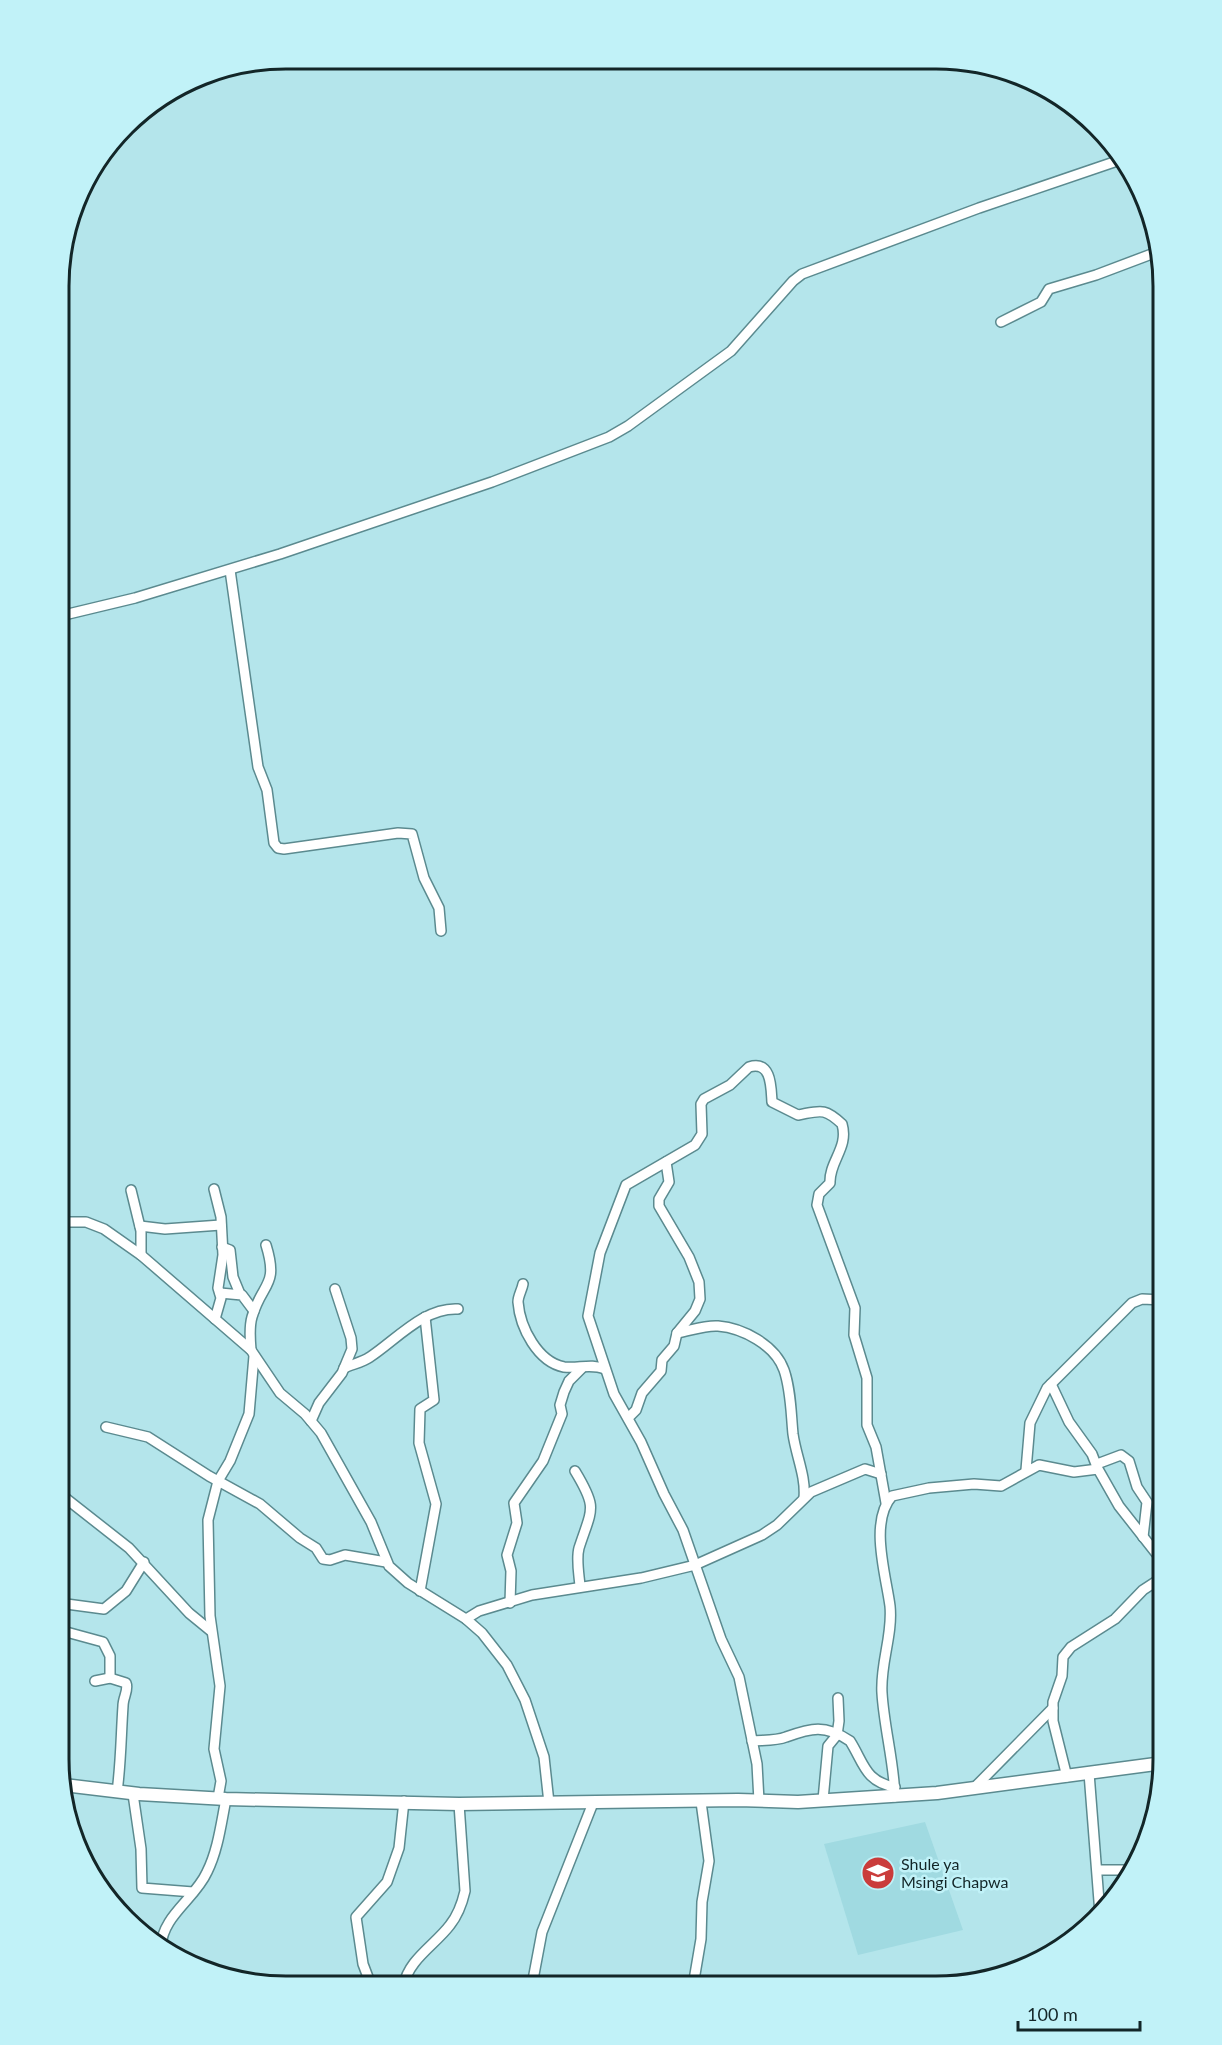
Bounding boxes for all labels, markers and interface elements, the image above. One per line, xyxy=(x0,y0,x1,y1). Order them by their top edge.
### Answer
place label: Shule ya Msingi Chapwa xyxy=(901,1854,1008,1891)
school or university icon: Shule ya Msingi Chapwa xyxy=(860,1855,896,1891)
scale bar xyxy=(1018,1994,1140,2032)
text: 100 m xyxy=(1027,2003,1078,2025)

